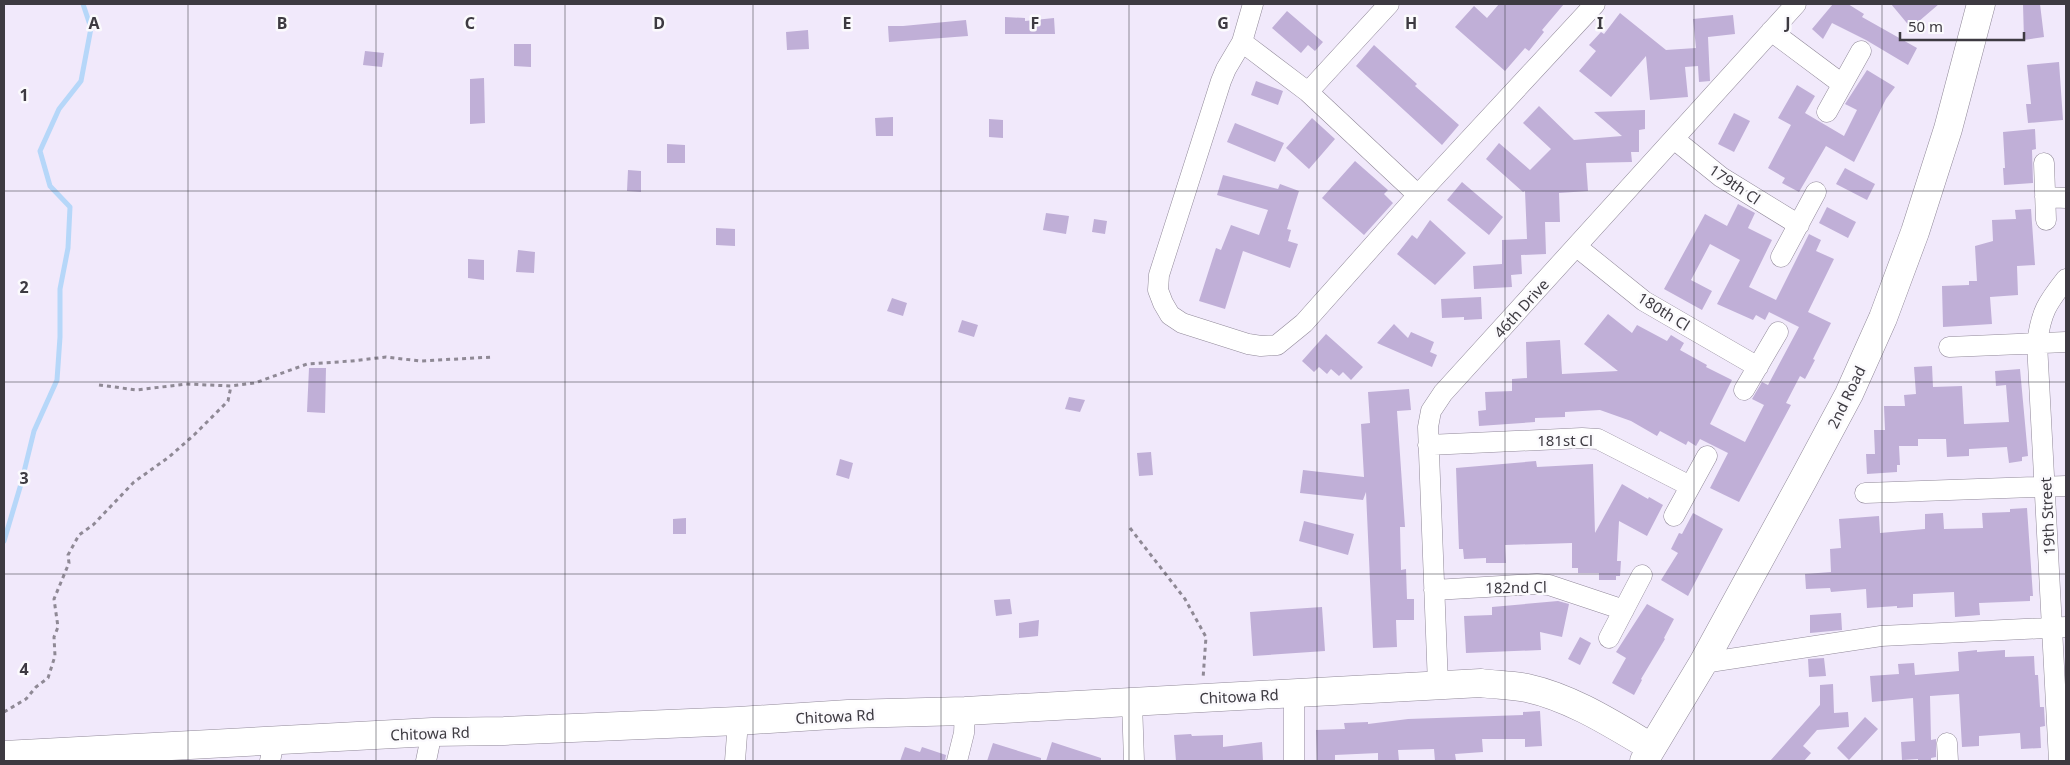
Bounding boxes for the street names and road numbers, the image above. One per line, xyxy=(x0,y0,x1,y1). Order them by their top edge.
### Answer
street label: 179th Cl xyxy=(1705,160,1765,208)
street label: 46th Drive xyxy=(1489,274,1553,342)
street label: 180th Cl xyxy=(1634,287,1694,335)
street label: 2nd Road xyxy=(1822,362,1870,432)
street label: 181st Cl xyxy=(1537,430,1593,450)
street label: 19th Street xyxy=(2035,476,2059,555)
street label: 182nd Cl xyxy=(1485,576,1547,598)
street label: Chitowa Rd xyxy=(1199,684,1279,708)
street label: Chitowa Rd xyxy=(795,704,875,728)
street label: Chitowa Rd xyxy=(390,722,470,744)

